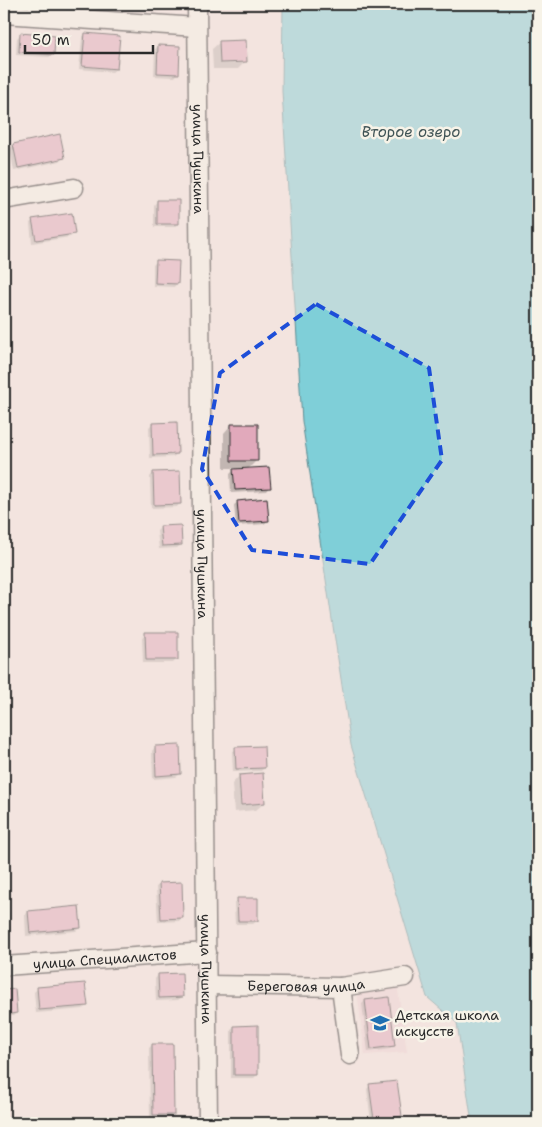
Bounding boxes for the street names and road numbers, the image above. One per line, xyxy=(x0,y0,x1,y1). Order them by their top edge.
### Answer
street label: улица Пушкина xyxy=(189,104,208,214)
street label: улица Пушкина xyxy=(193,509,212,619)
street label: улица Пушкина xyxy=(197,914,216,1024)
street label: улица Специалистов xyxy=(32,945,177,973)
street label: Береговая улица xyxy=(247,974,366,996)

